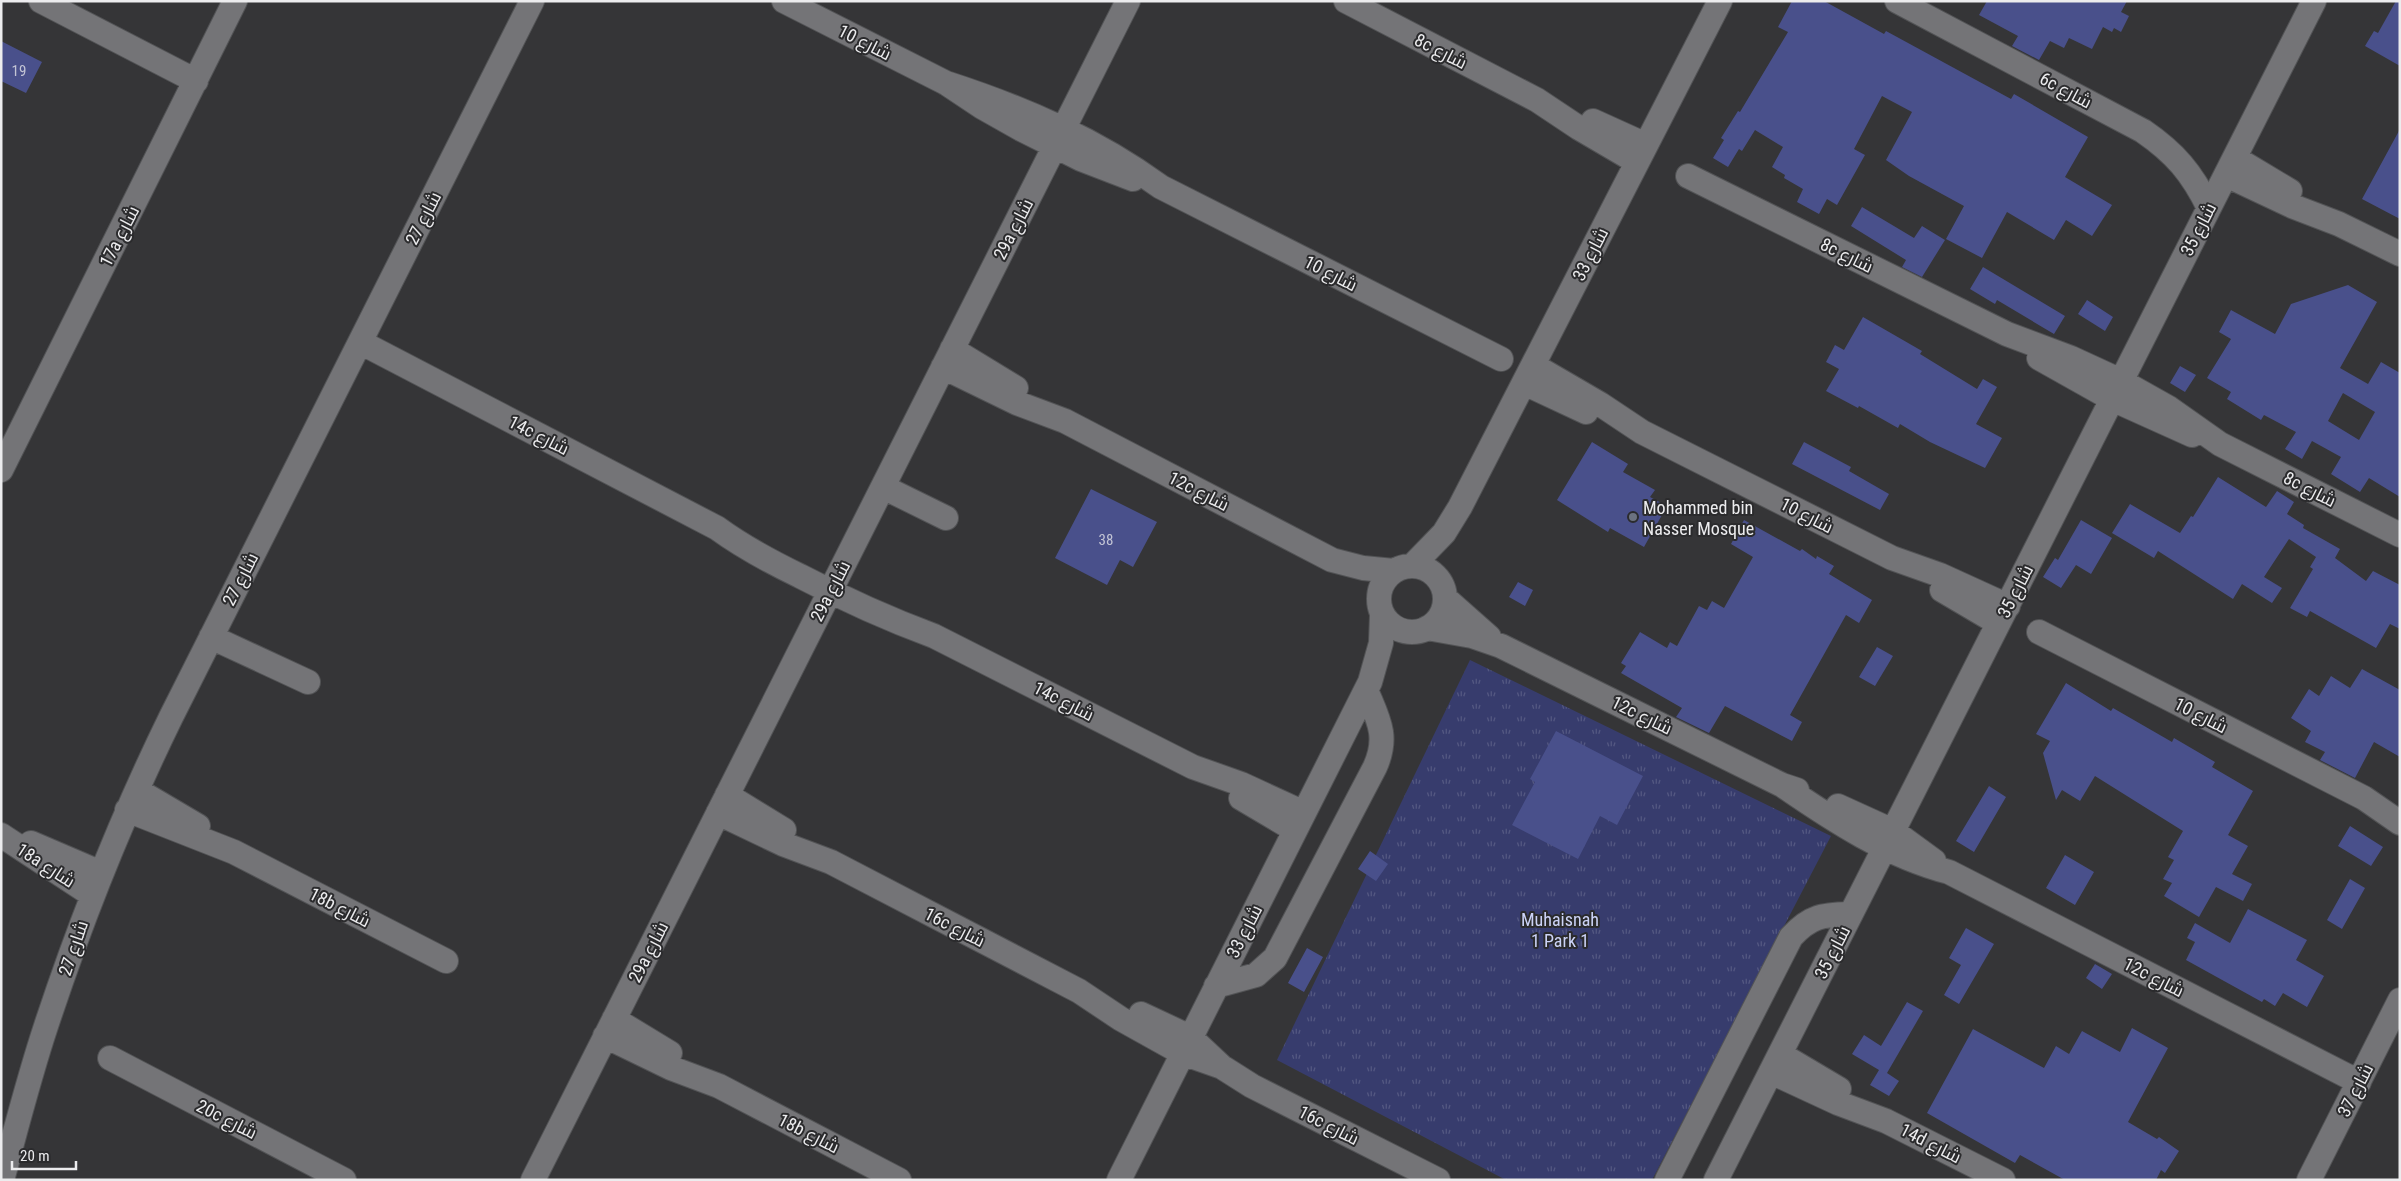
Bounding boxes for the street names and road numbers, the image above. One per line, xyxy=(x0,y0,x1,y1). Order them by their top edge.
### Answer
street label: شارع 10 xyxy=(834,20,895,66)
street label: 8c شارع xyxy=(1410,29,1471,75)
street label: 6c شارع xyxy=(2035,68,2096,114)
street label: شارع 27 xyxy=(401,188,447,249)
street label: 29a شارع xyxy=(989,195,1039,264)
street label: شارع 35 xyxy=(2176,199,2222,260)
street label: 17a شارع xyxy=(95,202,145,271)
street label: شارع 33 xyxy=(1568,224,1614,285)
street label: 8c شارع xyxy=(1816,233,1877,279)
street label: شارع 10 xyxy=(1300,251,1361,297)
street label: 14c شارع xyxy=(504,411,573,461)
street label: 12c شارع xyxy=(1164,467,1233,517)
street label: 8c شارع xyxy=(2279,467,2340,513)
street label: شارع 10 xyxy=(1776,493,1837,539)
street label: شارع 27 xyxy=(218,549,264,610)
street label: 29a شارع xyxy=(806,557,856,626)
street label: شارع 35 xyxy=(1993,561,2039,622)
street label: 14c شارع xyxy=(1029,677,1098,727)
street label: 12c شارع xyxy=(1607,691,1676,741)
street label: شارع 10 xyxy=(2170,693,2231,739)
street label: 18a شارع xyxy=(12,838,79,893)
street label: 18b شارع xyxy=(305,883,374,933)
street label: شارع 33 xyxy=(1222,901,1268,962)
street label: 16c شارع xyxy=(920,903,989,953)
street label: شارع 27 xyxy=(54,918,94,979)
street label: 29a شارع xyxy=(624,918,674,987)
street label: شارع 35 xyxy=(1810,922,1856,983)
street label: 12c شارع xyxy=(2119,953,2188,1003)
street label: شارع 37 xyxy=(2333,1060,2379,1121)
street label: 20c شارع xyxy=(192,1095,261,1145)
street label: 16c شارع xyxy=(1294,1101,1363,1151)
street label: 18b شارع xyxy=(774,1109,843,1159)
street label: 14d شارع xyxy=(1896,1119,1965,1169)

